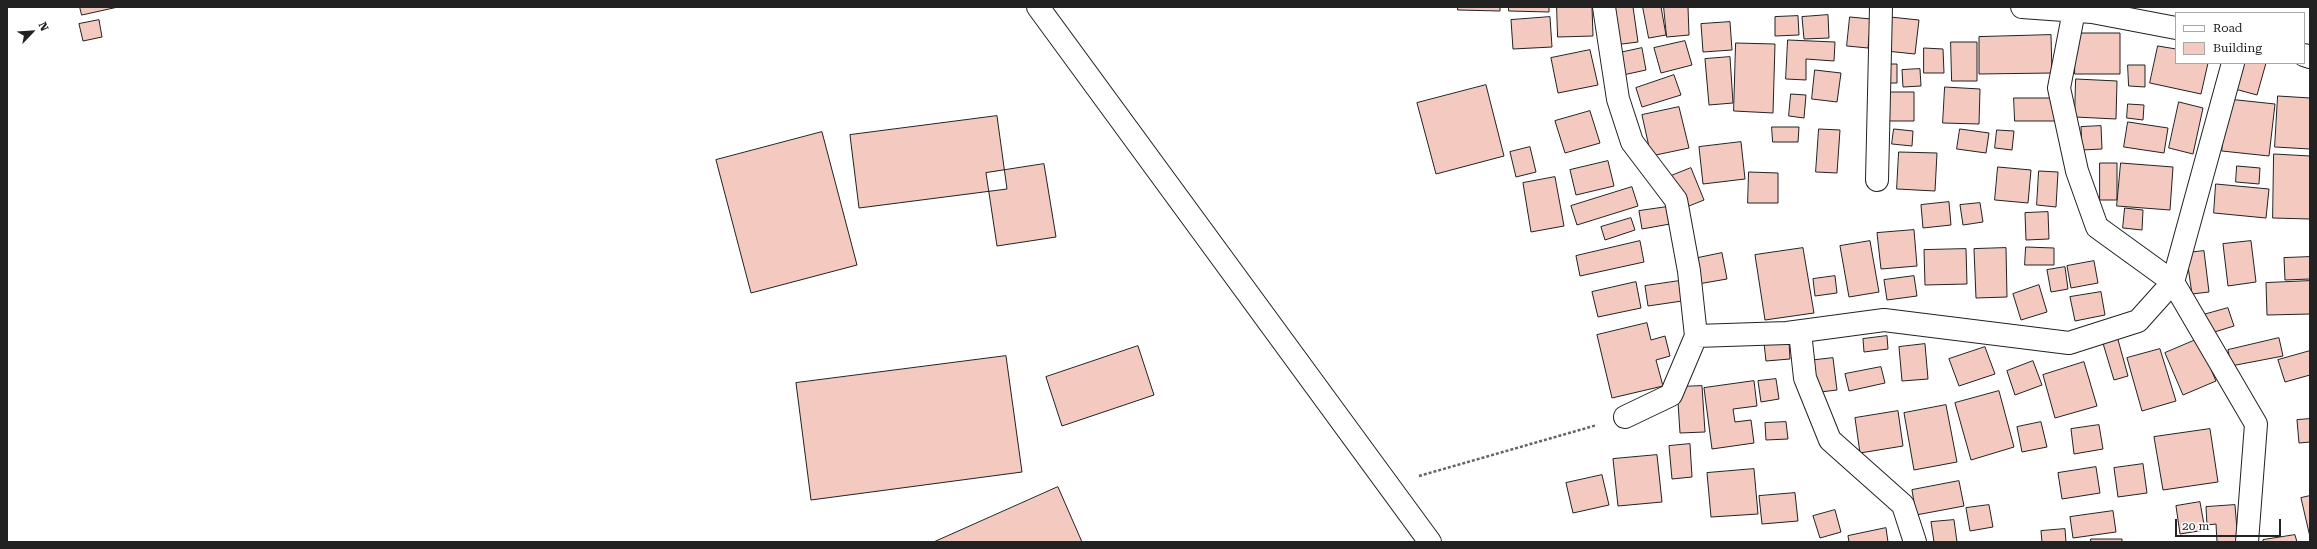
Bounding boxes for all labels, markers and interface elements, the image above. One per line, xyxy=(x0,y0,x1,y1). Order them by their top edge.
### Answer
north arrow xyxy=(12,12,52,52)
legend xyxy=(2175,12,2305,64)
text: N xyxy=(36,20,51,33)
text: Road xyxy=(2213,21,2242,35)
text: Building xyxy=(2213,41,2262,55)
scale bar xyxy=(2177,511,2283,537)
text: 20 m xyxy=(2182,519,2209,533)

